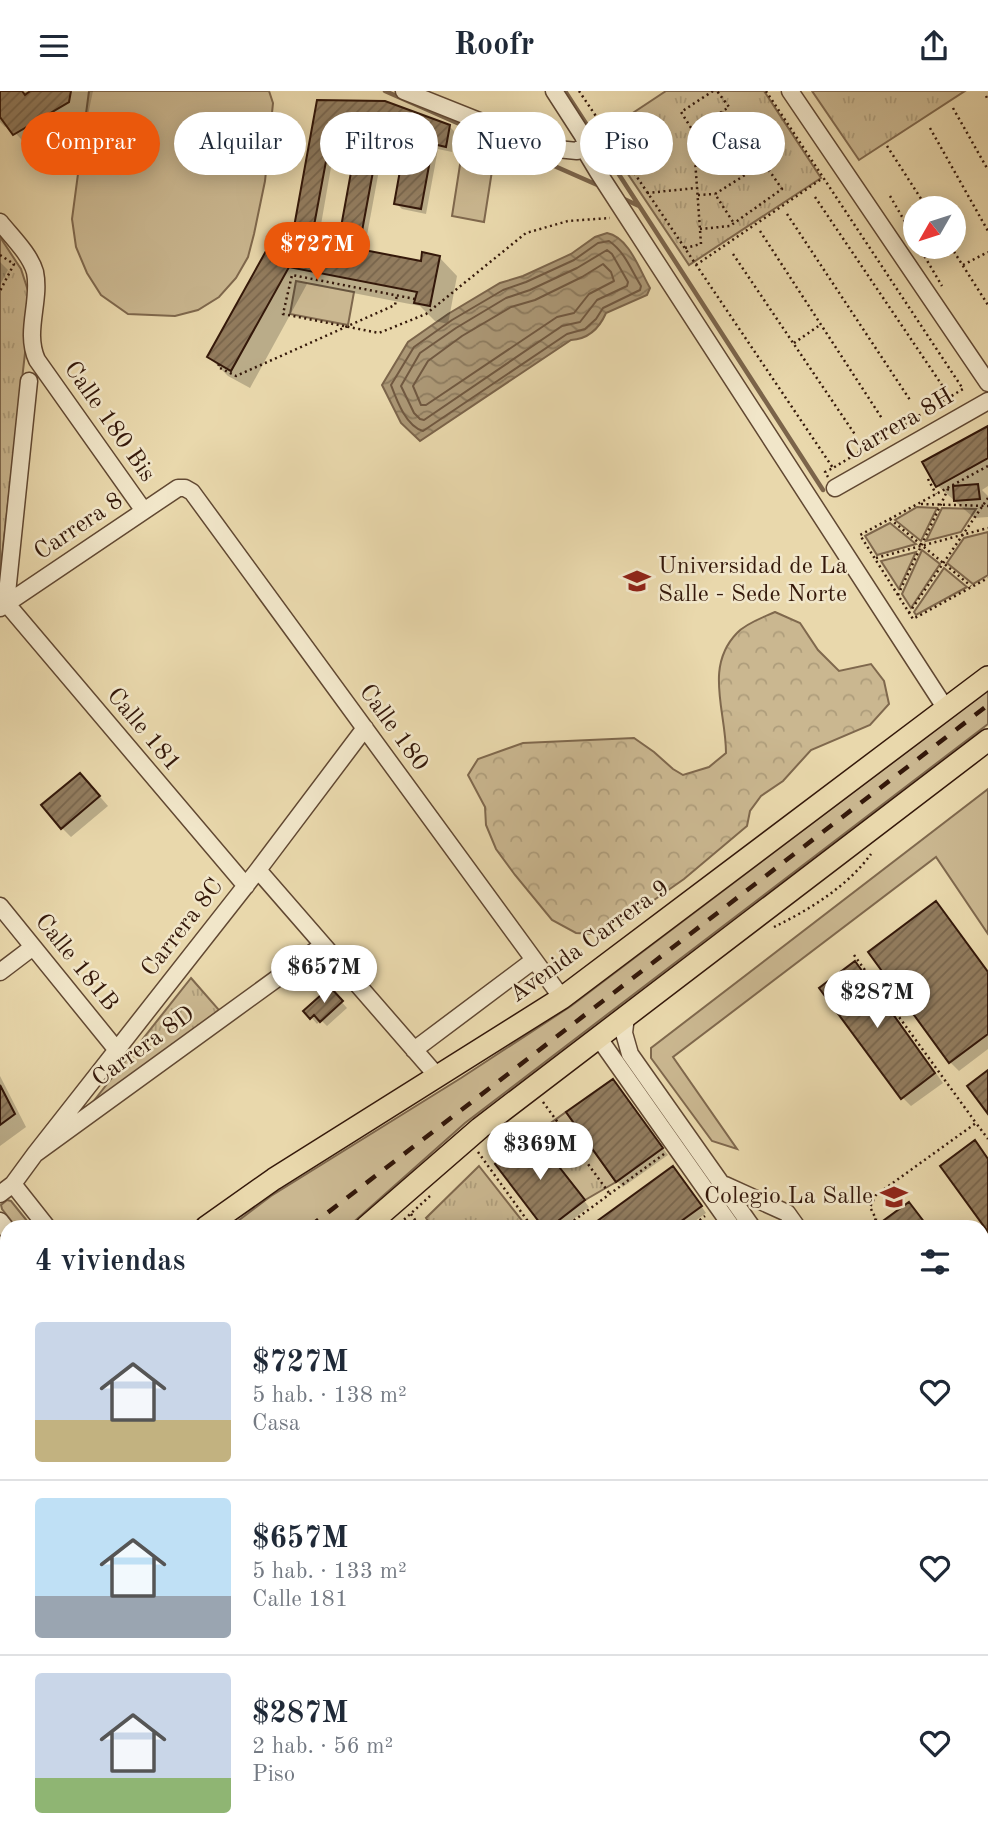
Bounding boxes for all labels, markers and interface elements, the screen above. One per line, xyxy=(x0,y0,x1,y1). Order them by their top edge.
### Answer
icon: menu xyxy=(35,27,73,65)
icon: share xyxy=(915,27,953,65)
text: Roofr xyxy=(454,30,534,62)
chip: Comprar xyxy=(21,112,160,175)
chip: Alquilar xyxy=(174,112,306,175)
chip: Filtros xyxy=(320,112,438,175)
chip: Nuevo xyxy=(452,112,566,175)
chip: Piso xyxy=(580,112,673,175)
chip: Casa xyxy=(687,112,785,175)
north arrow xyxy=(903,196,966,259)
map controls xyxy=(903,196,966,259)
pin: $727M xyxy=(268,223,366,282)
text: $727M xyxy=(280,233,354,256)
street label: Calle 180 Bis xyxy=(59,358,159,486)
street label: Carrera 8H xyxy=(842,385,958,465)
street label: Carrera 8 xyxy=(30,489,128,565)
place label: Universidad de La Salle - Sede Norte xyxy=(658,555,848,607)
school or university icon: Universidad de La Salle - Sede Norte xyxy=(622,566,652,596)
street label: Calle 180 xyxy=(354,680,432,776)
street label: Calle 181 xyxy=(102,684,184,776)
street label: Carrera 8C xyxy=(138,874,228,982)
street label: Avenida Carrera 9 xyxy=(506,876,674,1008)
street label: Calle 181B xyxy=(30,910,122,1016)
pin: $657M xyxy=(275,946,373,1005)
text: $657M xyxy=(287,956,361,979)
pin: $287M xyxy=(828,971,926,1030)
text: $287M xyxy=(840,981,914,1004)
street label: Carrera 8D xyxy=(89,1002,199,1092)
pin: $369M xyxy=(491,1123,589,1182)
text: $369M xyxy=(503,1133,577,1156)
school or university icon: Colegio La Salle xyxy=(879,1182,909,1212)
place label: Colegio La Salle xyxy=(704,1185,873,1209)
icon: filters xyxy=(916,1243,954,1281)
text: 4 viviendas xyxy=(35,1247,185,1277)
text: $727M xyxy=(252,1348,348,1378)
icon: home xyxy=(91,1350,175,1434)
icon: heart xyxy=(916,1373,954,1411)
text: 5 hab. · 138 m² xyxy=(252,1384,407,1407)
text: Casa xyxy=(252,1412,300,1435)
text: $657M xyxy=(252,1524,348,1554)
icon: home xyxy=(91,1526,175,1610)
icon: heart xyxy=(916,1549,954,1587)
text: 5 hab. · 133 m² xyxy=(252,1560,407,1583)
text: Calle 181 xyxy=(252,1588,348,1611)
text: $287M xyxy=(252,1699,348,1729)
icon: home xyxy=(91,1701,175,1785)
icon: heart xyxy=(916,1724,954,1762)
text: 2 hab. · 56 m² xyxy=(252,1735,393,1758)
text: Piso xyxy=(252,1763,295,1786)

